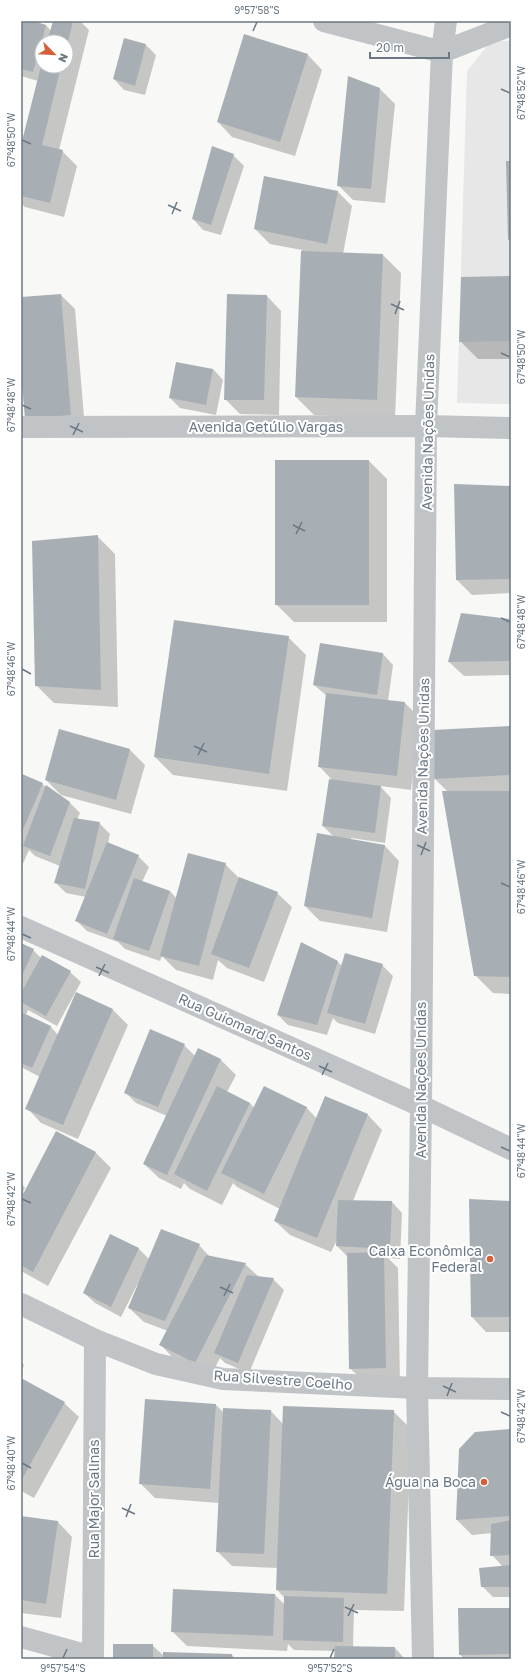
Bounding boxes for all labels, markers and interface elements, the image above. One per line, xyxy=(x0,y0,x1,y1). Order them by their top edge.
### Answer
text: 9°57'58"S xyxy=(234,4,280,16)
north arrow xyxy=(34,34,74,74)
scale bar xyxy=(370,34,449,60)
text: 20 m xyxy=(376,40,404,55)
text: N xyxy=(56,52,71,65)
text: 67°48'52"W xyxy=(515,66,527,120)
text: 67°48'50"W xyxy=(5,112,17,167)
text: 67°48'50"W xyxy=(515,329,527,384)
street label: Avenida Nações Unidas xyxy=(418,353,437,511)
text: 67°48'48"W xyxy=(5,377,17,432)
street label: Avenida Getúlio Vargas xyxy=(189,418,343,435)
text: 67°48'48"W xyxy=(515,594,527,649)
text: 67°48'46"W xyxy=(5,641,17,696)
street label: Avenida Nações Unidas xyxy=(413,677,432,835)
text: 67°48'46"W xyxy=(515,859,527,914)
text: 67°48'44"W xyxy=(5,906,17,961)
street label: Rua Guiomard Santos xyxy=(176,989,314,1064)
street label: Avenida Nações Unidas xyxy=(412,1002,429,1158)
text: 67°48'44"W xyxy=(515,1123,527,1178)
text: 67°48'42"W xyxy=(5,1171,17,1226)
place label: Caixa Econômica Federal xyxy=(369,1242,482,1275)
marker: Caixa Econômica Federal xyxy=(485,1254,495,1264)
street label: Rua Silvestre Coelho xyxy=(213,1366,353,1393)
text: 67°48'42"W xyxy=(515,1388,527,1443)
text: 67°48'40"W xyxy=(5,1435,17,1490)
street label: Rua Major Salinas xyxy=(85,1439,102,1559)
place label: Água na Boca xyxy=(385,1473,476,1490)
marker: Água na Boca xyxy=(479,1477,489,1487)
text: 9°57'54"S xyxy=(40,1662,86,1674)
text: 9°57'52"S xyxy=(307,1662,353,1674)

